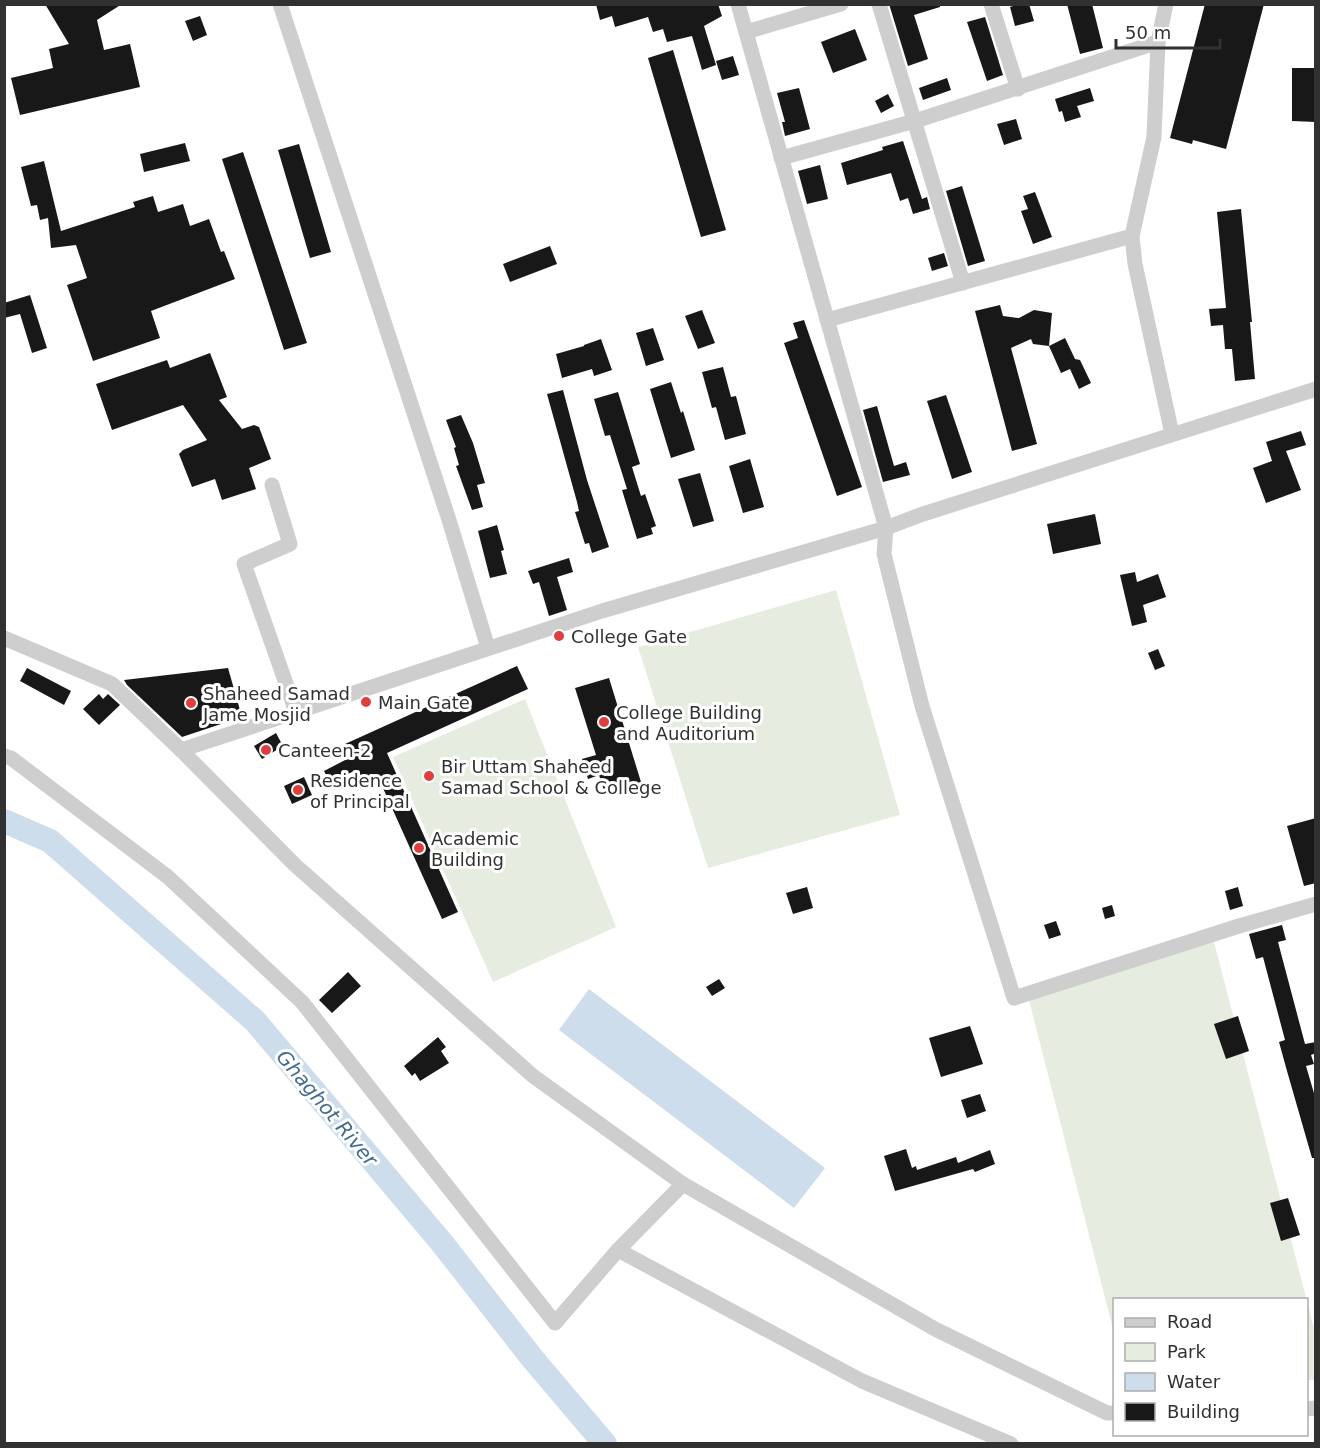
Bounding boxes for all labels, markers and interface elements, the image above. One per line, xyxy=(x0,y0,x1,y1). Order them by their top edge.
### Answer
scale bar xyxy=(1116,12,1220,50)
text: 50 m xyxy=(1125,22,1171,43)
place label: College Gate xyxy=(571,626,687,647)
marker: College Gate xyxy=(552,629,566,643)
place label: Shaheed Samad Jame Mosjid xyxy=(202,683,350,725)
place label: Main Gate xyxy=(378,692,470,713)
marker: Main Gate xyxy=(359,695,373,709)
marker: Shaheed Samad Jame Mosjid xyxy=(184,696,198,710)
place label: College Building and Auditorium xyxy=(616,702,762,744)
marker: College Building and Auditorium xyxy=(597,715,611,729)
place label: Canteen-2 xyxy=(278,740,372,761)
marker: Canteen-2 xyxy=(259,743,273,757)
place label: Bir Uttam Shaheed Samad School & College xyxy=(441,756,662,798)
marker: Bir Uttam Shaheed Samad School & College xyxy=(422,769,436,783)
place label: Residence of Principal xyxy=(310,770,410,812)
marker: Residence of Principal xyxy=(291,783,305,797)
place label: Academic Building xyxy=(431,828,519,870)
marker: Academic Building xyxy=(412,841,426,855)
water label: Ghaghot River xyxy=(272,1045,384,1172)
legend xyxy=(1113,1298,1308,1436)
text: Road xyxy=(1167,1311,1212,1332)
text: Park xyxy=(1167,1341,1206,1362)
text: Water xyxy=(1167,1371,1221,1392)
text: Building xyxy=(1167,1401,1240,1422)

